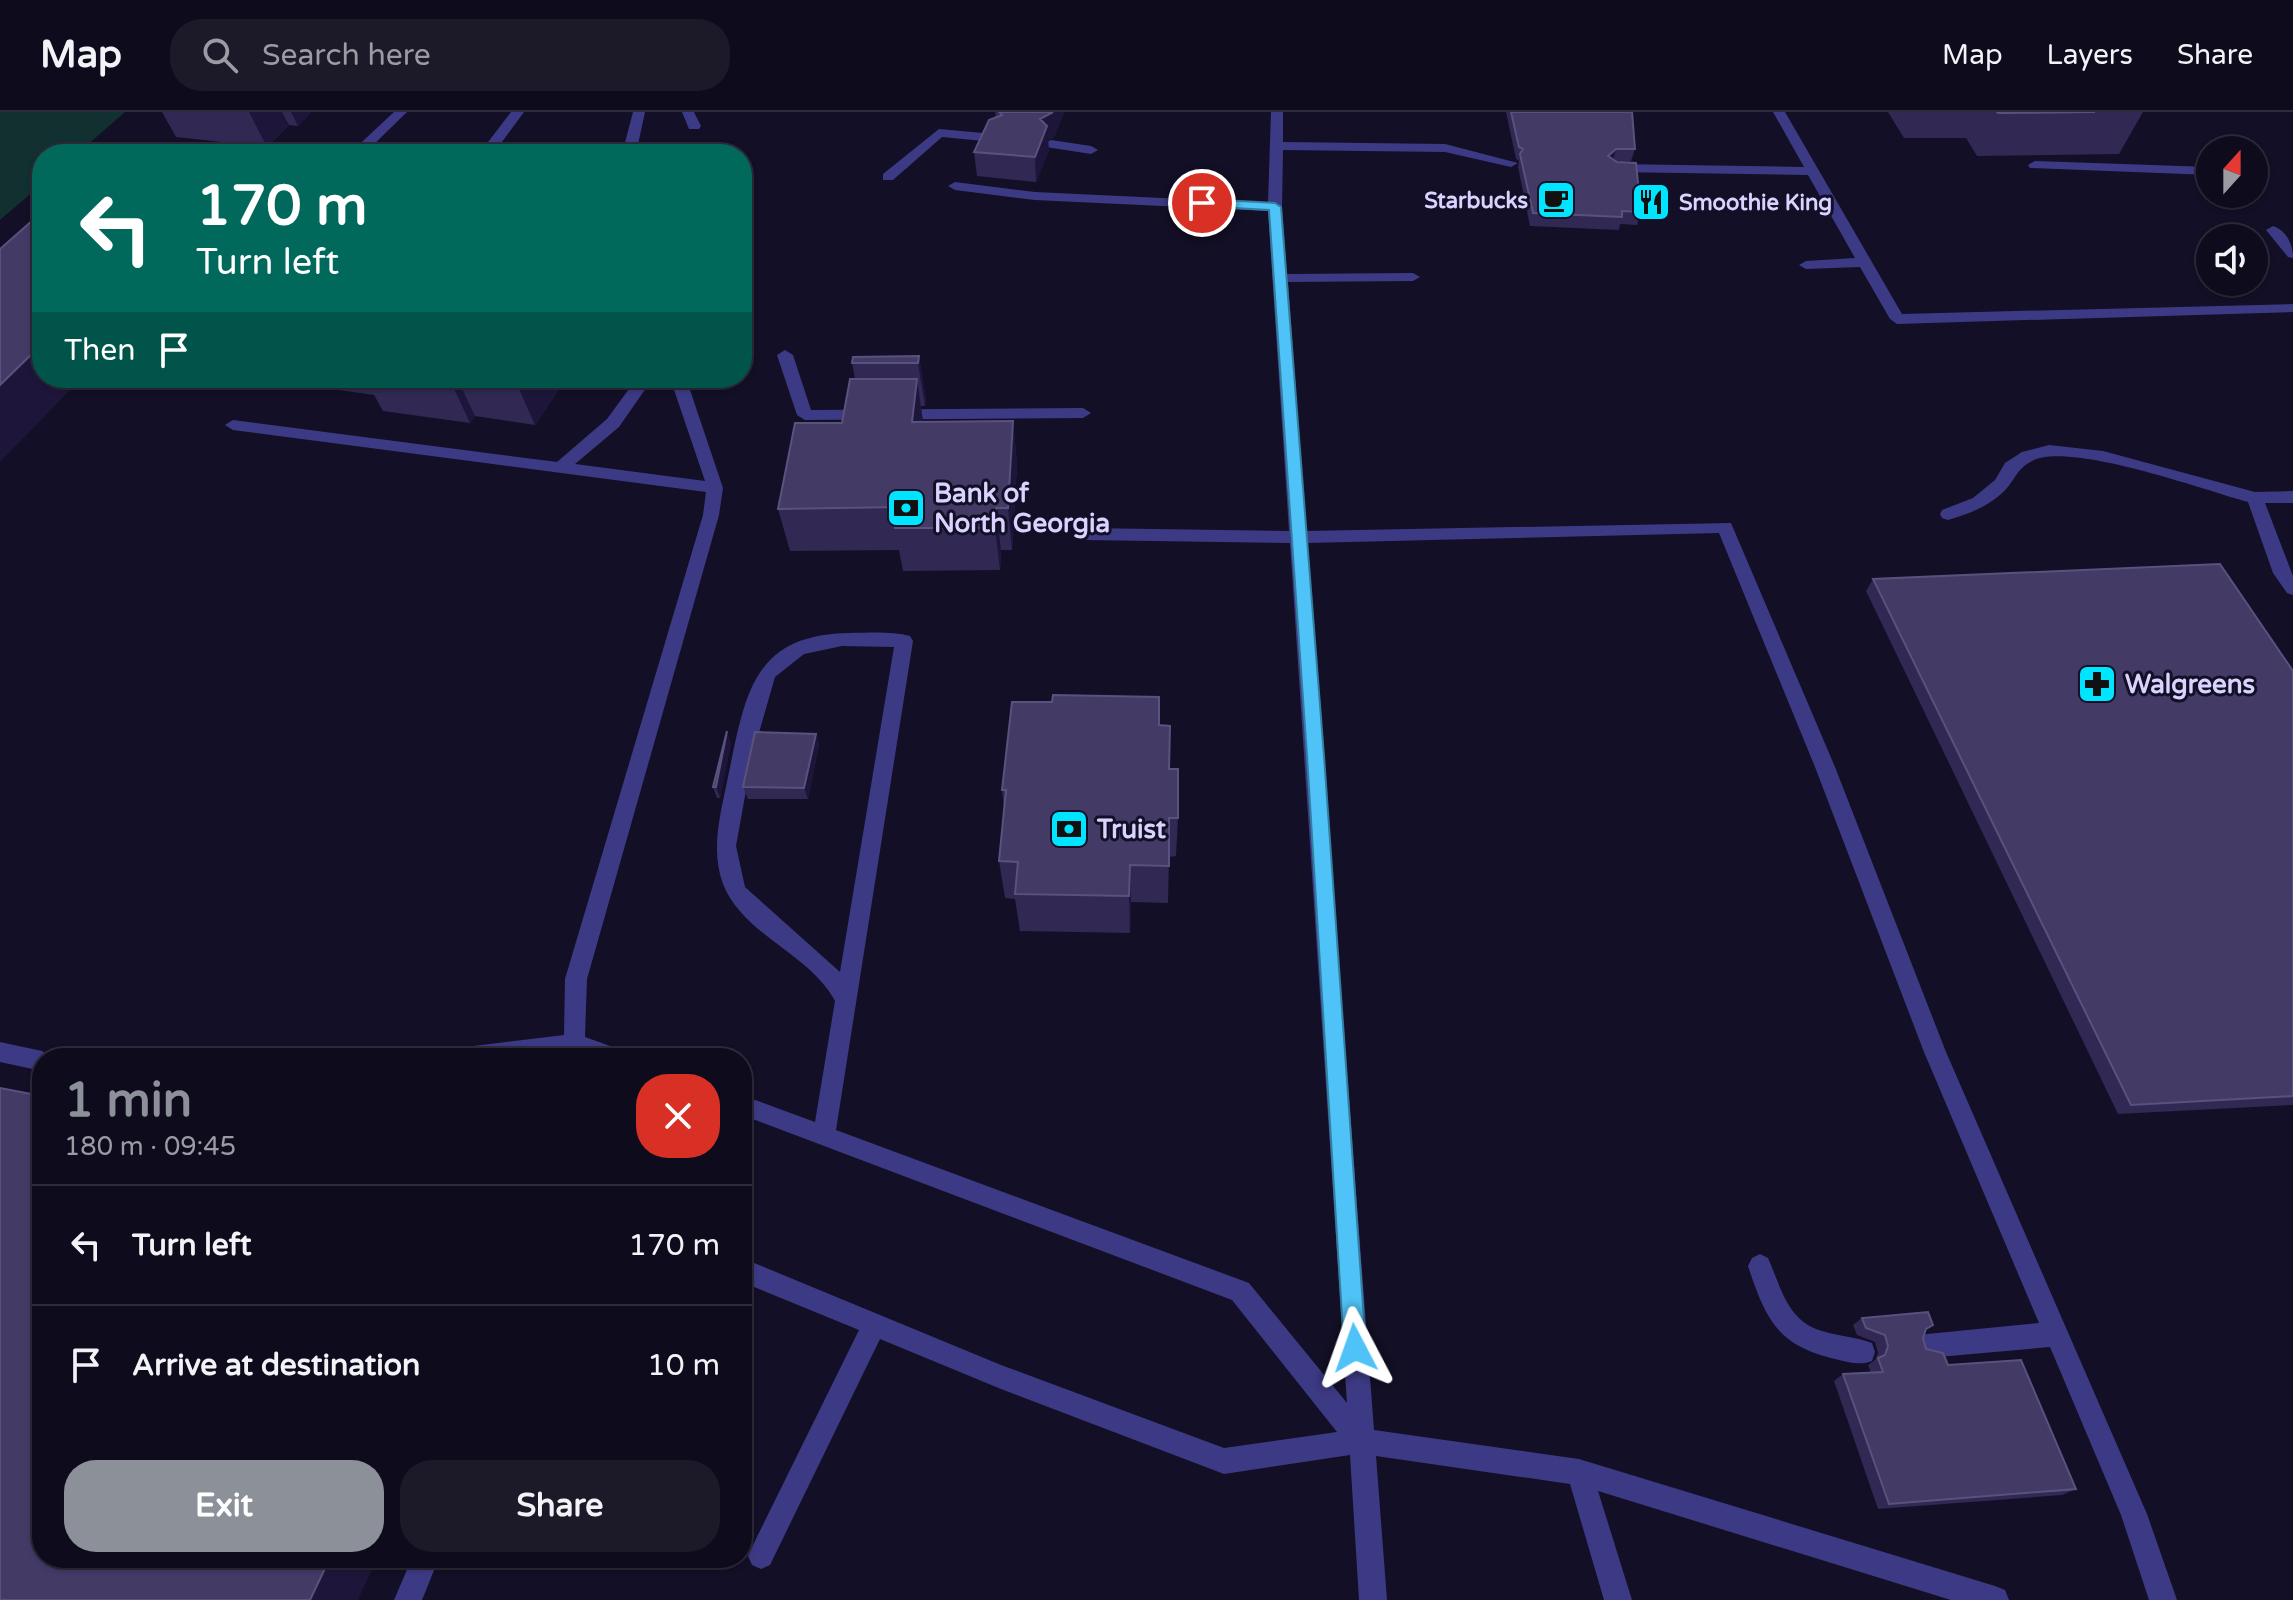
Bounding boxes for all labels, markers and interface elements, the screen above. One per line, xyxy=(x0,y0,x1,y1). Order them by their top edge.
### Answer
search box xyxy=(170,19,730,91)
text: Map xyxy=(40,32,122,78)
icon: search xyxy=(198,33,242,77)
text: Search here xyxy=(262,37,431,74)
text: Map xyxy=(1942,38,2003,72)
text: Layers xyxy=(2047,38,2133,72)
text: Share xyxy=(2177,38,2253,72)
north arrow xyxy=(2196,136,2268,208)
map controls xyxy=(2196,136,2268,296)
pin xyxy=(1168,169,1236,237)
text: 170 m xyxy=(196,173,367,240)
icon: left xyxy=(64,176,168,280)
cafe icon: Starbucks xyxy=(1535,179,1577,221)
icon: arrive xyxy=(1180,181,1224,225)
restaurant icon: Smoothie King xyxy=(1630,181,1672,223)
place label: Starbucks xyxy=(1424,188,1528,214)
place label: Smoothie King xyxy=(1679,190,1832,216)
button: sound xyxy=(2196,224,2268,296)
text: Turn left xyxy=(196,241,339,284)
icon: arrive xyxy=(152,328,196,372)
text: Then xyxy=(64,332,136,369)
place label: Bank of North Georgia xyxy=(934,478,1110,539)
bank icon: Bank of North Georgia xyxy=(885,487,927,529)
pharmacy icon: Walgreens xyxy=(2076,663,2118,705)
place label: Walgreens xyxy=(2125,669,2255,700)
bank icon: Truist xyxy=(1048,808,1090,850)
place label: Truist xyxy=(1096,814,1166,845)
text: 1 min xyxy=(64,1072,192,1130)
button: close xyxy=(636,1074,720,1158)
text: 180 m · 09:45 xyxy=(64,1131,236,1162)
icon: left xyxy=(64,1223,108,1267)
text: Turn left xyxy=(132,1227,251,1264)
text: 170 m xyxy=(628,1227,720,1264)
position arrow xyxy=(1313,1306,1397,1390)
icon: arrive xyxy=(64,1343,108,1387)
text: Arrive at destination xyxy=(132,1347,420,1384)
text: 10 m xyxy=(647,1347,720,1384)
button: Exit xyxy=(64,1460,384,1552)
button: Share xyxy=(400,1460,720,1552)

